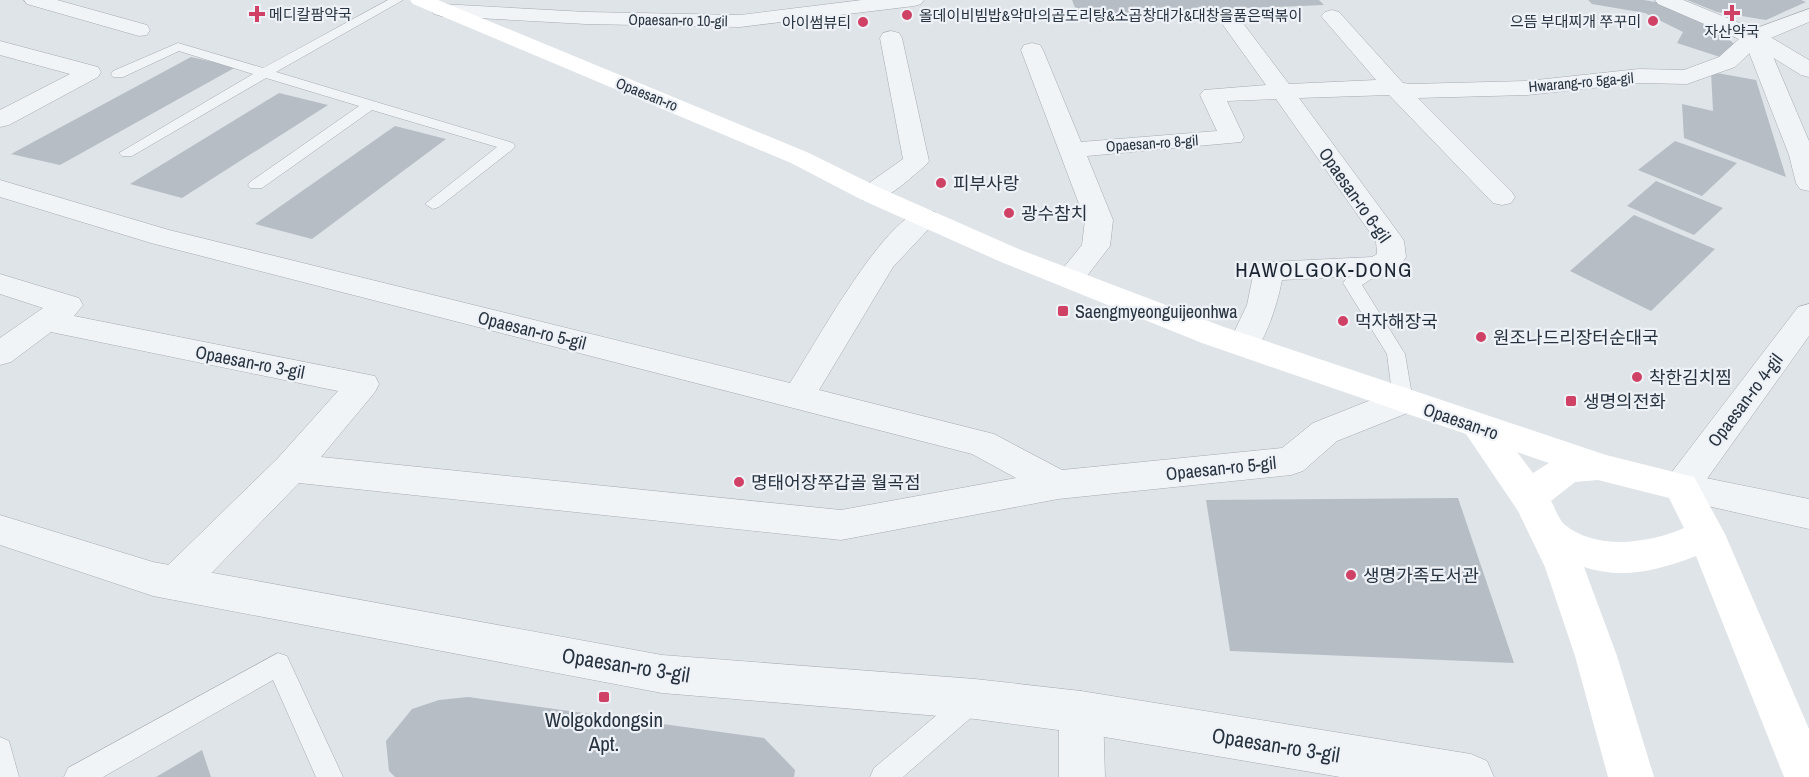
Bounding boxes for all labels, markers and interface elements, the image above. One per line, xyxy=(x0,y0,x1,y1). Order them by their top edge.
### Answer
place label: 메디칼팜약국 xyxy=(269,4,352,25)
place label: 올데이비빔밥&악마의곱도리탕&소곱창대가&대창을품은떡볶이 xyxy=(919,5,1302,26)
marker: 자산약국 xyxy=(1725,6,1739,20)
marker: 메디칼팜약국 xyxy=(250,7,264,21)
marker: 올데이비빔밥&악마의곱도리탕&소곱창대가&대창을품은떡볶이 xyxy=(900,8,914,22)
street label: Opaesan-ro 10-gil xyxy=(628,9,728,31)
place label: 으뜸 부대찌개 쭈꾸미 xyxy=(1510,11,1641,32)
place label: 아이썸뷰티 xyxy=(782,12,851,33)
marker: 으뜸 부대찌개 쭈꾸미 xyxy=(1646,14,1660,28)
marker: 아이썸뷰티 xyxy=(856,15,870,29)
place label: 자산약국 xyxy=(1704,21,1760,42)
street label: Hwarang-ro 5ga-gil xyxy=(1528,67,1634,97)
street label: Opaesan-ro xyxy=(613,72,681,116)
street label: Opaesan-ro 8-gil xyxy=(1105,129,1199,157)
street label: Opaesan-ro 6-gil xyxy=(1313,142,1397,248)
place label: 피부사랑 xyxy=(953,171,1019,196)
marker: 피부사랑 xyxy=(934,176,948,190)
place label: 광수참치 xyxy=(1021,201,1087,226)
marker: 광수참치 xyxy=(1002,206,1016,220)
district label: HAWOLGOK-DONG xyxy=(1235,255,1413,284)
place label: Saengmyeonguijeonhwa xyxy=(1075,299,1237,324)
street label: Opaesan-ro 5-gil xyxy=(475,304,589,356)
marker: Saengmyeonguijeonhwa xyxy=(1056,304,1070,318)
place label: 먹자해장국 xyxy=(1355,309,1438,334)
marker: 먹자해장국 xyxy=(1336,314,1350,328)
place label: 원조나드리장터순대국 xyxy=(1493,325,1659,350)
marker: 원조나드리장터순대국 xyxy=(1474,330,1488,344)
street label: Opaesan-ro 3-gil xyxy=(193,339,307,385)
street label: Opaesan-ro 4-gil xyxy=(1702,348,1788,452)
place label: 착한김치찜 xyxy=(1649,365,1732,390)
marker: 착한김치찜 xyxy=(1630,370,1644,384)
place label: 생명의전화 xyxy=(1583,389,1666,414)
marker: 생명의전화 xyxy=(1564,394,1578,408)
street label: Opaesan-ro xyxy=(1420,396,1502,446)
street label: Opaesan-ro 5-gil xyxy=(1165,450,1277,486)
place label: 명태어장쭈갑골 월곡점 xyxy=(751,470,921,495)
marker: 명태어장쭈갑골 월곡점 xyxy=(732,475,746,489)
place label: 생명가족도서관 xyxy=(1363,563,1479,588)
marker: 생명가족도서관 xyxy=(1344,568,1358,582)
street label: Opaesan-ro 3-gil xyxy=(560,641,692,689)
marker: Wolgokdongsin Apt. xyxy=(597,690,611,704)
place label: Wolgokdongsin Apt. xyxy=(545,705,663,758)
street label: Opaesan-ro 3-gil xyxy=(1210,721,1342,769)

